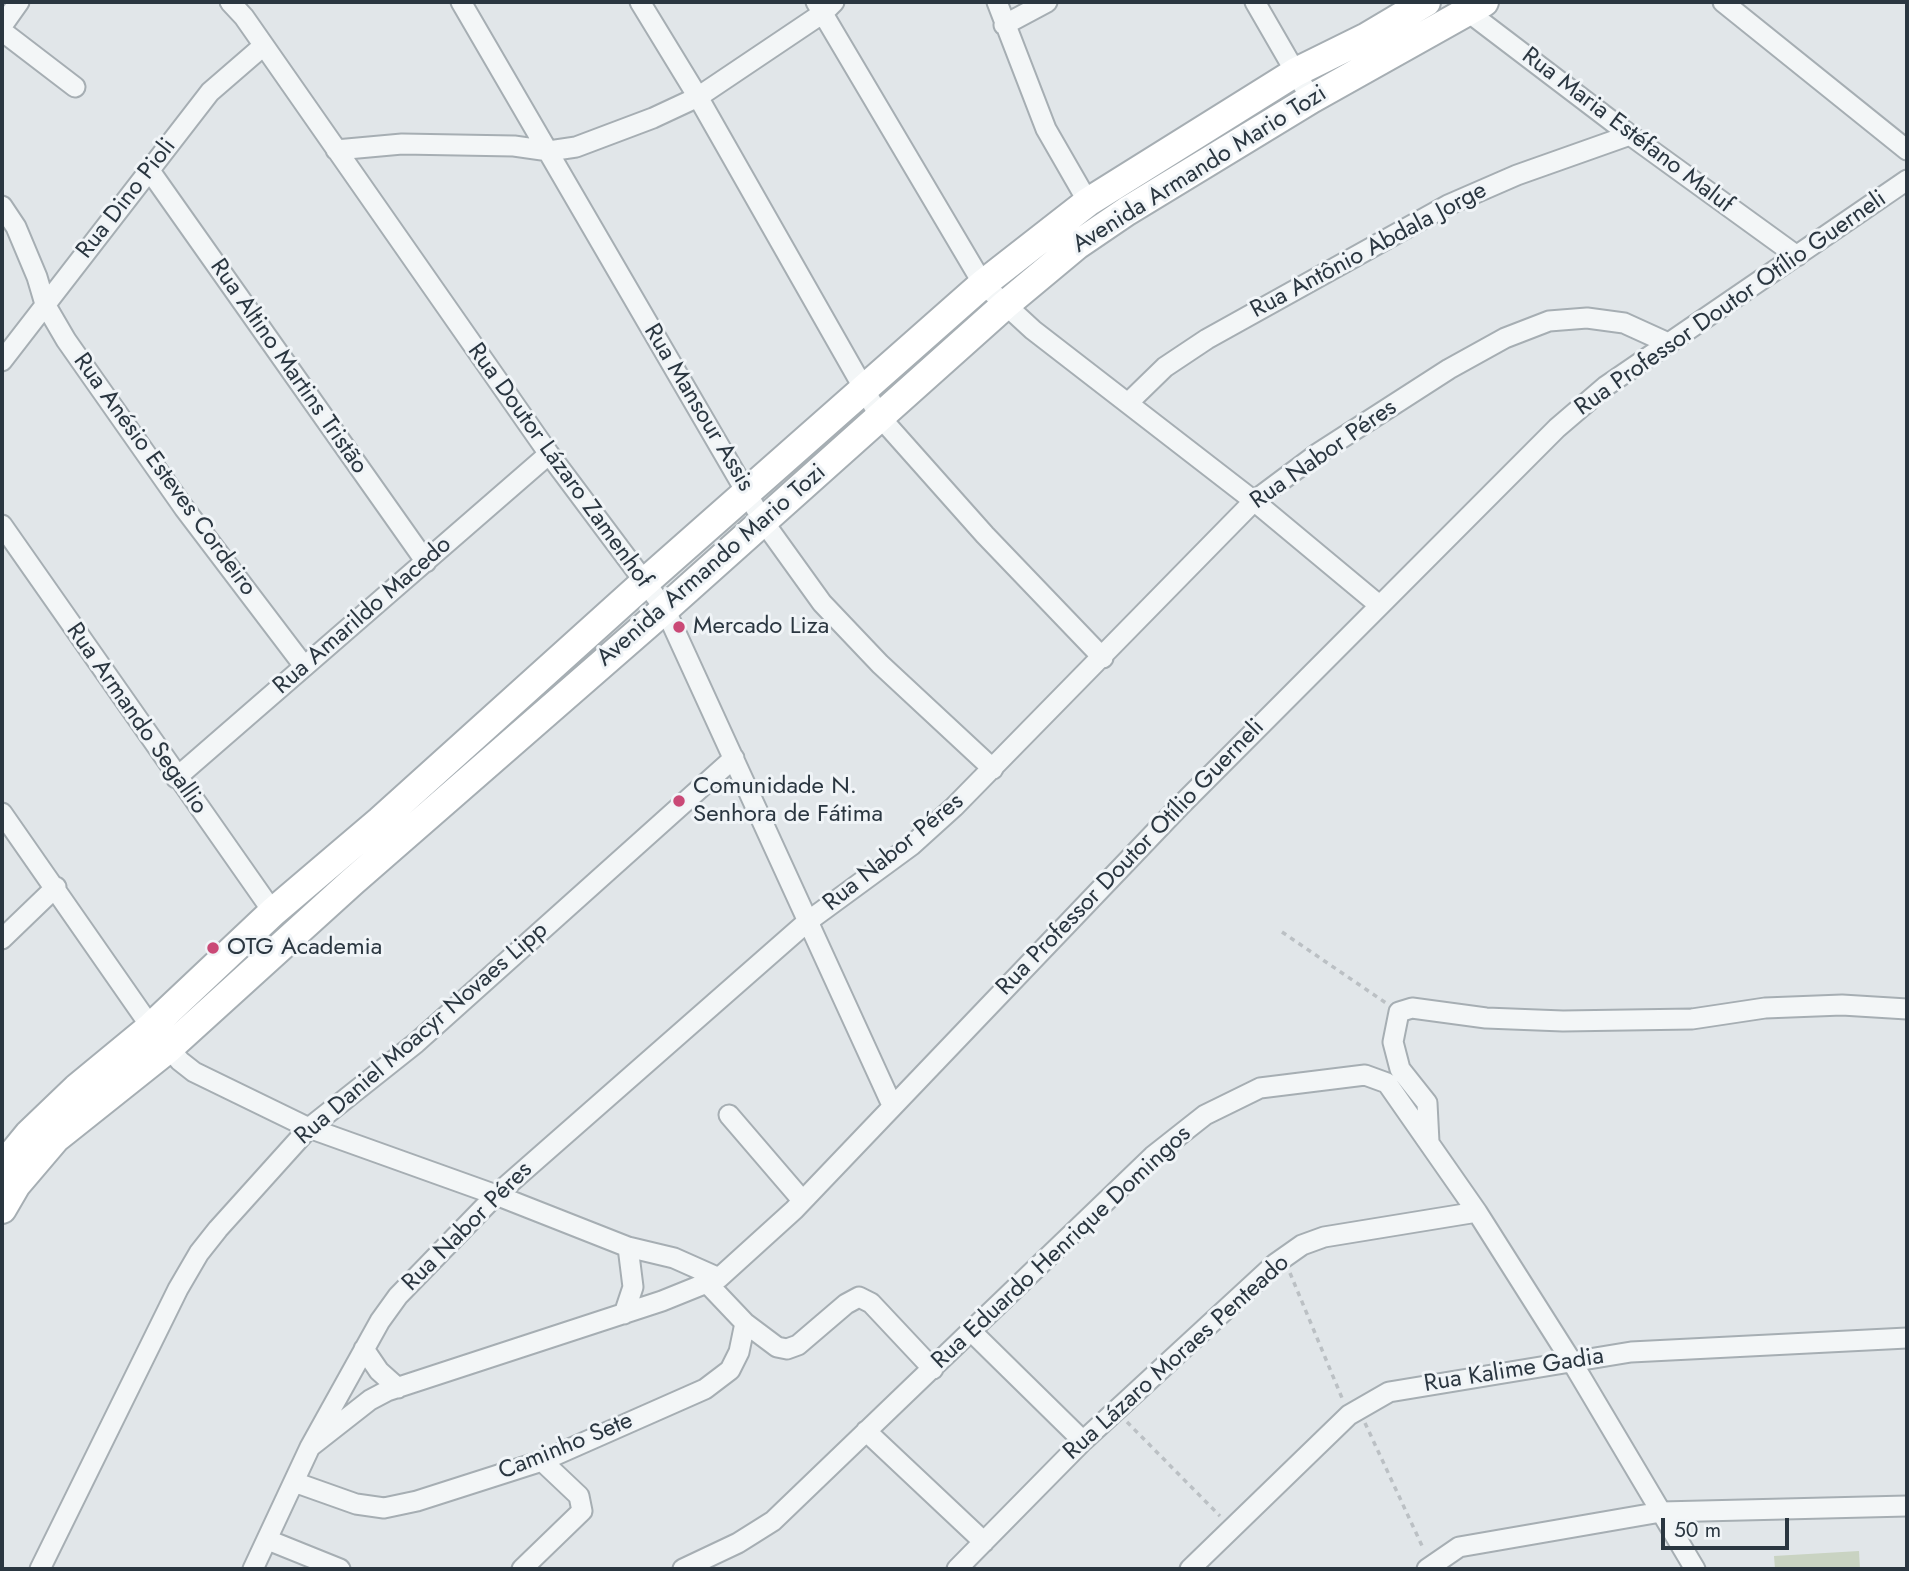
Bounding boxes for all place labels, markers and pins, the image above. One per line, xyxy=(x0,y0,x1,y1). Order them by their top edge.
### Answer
place label: Mercado Liza xyxy=(693,613,829,641)
marker: Mercado Liza xyxy=(671,619,687,635)
place label: Comunidade N. Senhora de Fátima xyxy=(693,773,883,829)
marker: Comunidade N. Senhora de Fátima xyxy=(671,793,687,809)
place label: OTG Academia xyxy=(227,934,382,962)
marker: OTG Academia xyxy=(205,940,221,956)

